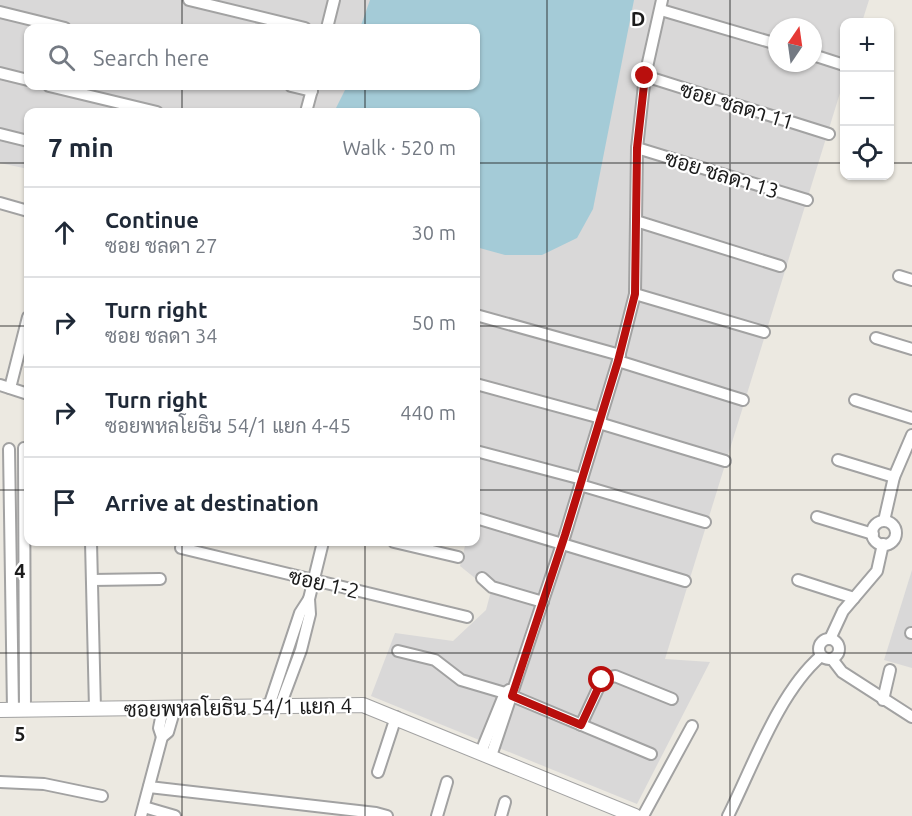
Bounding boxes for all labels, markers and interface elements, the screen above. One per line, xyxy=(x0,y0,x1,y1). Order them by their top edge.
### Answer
text: D xyxy=(631,7,645,30)
north arrow xyxy=(768,18,822,72)
map controls xyxy=(840,18,894,180)
button: + xyxy=(840,18,894,72)
search box xyxy=(24,24,480,90)
icon: search xyxy=(45,41,78,74)
text: Search here xyxy=(93,45,209,70)
route end xyxy=(631,62,657,88)
button: − xyxy=(840,72,894,126)
street label: ซอย ชลดา 11 xyxy=(677,76,797,134)
button: locate xyxy=(840,126,894,180)
text: 7 min xyxy=(48,133,114,162)
text: Walk · 520 m xyxy=(343,136,456,159)
street label: ซอย ชลดา 13 xyxy=(662,145,782,203)
text: Continue xyxy=(105,207,199,232)
icon: ahead xyxy=(48,216,81,249)
text: 30 m xyxy=(412,221,456,244)
text: ซอย ชลดา 27 xyxy=(105,234,217,257)
text: Turn right xyxy=(105,297,207,322)
icon: right xyxy=(48,306,81,339)
text: 50 m xyxy=(412,311,456,334)
text: ซอย ชลดา 34 xyxy=(105,324,217,347)
text: Turn right xyxy=(105,387,207,412)
icon: right xyxy=(48,396,81,429)
text: 440 m xyxy=(400,401,456,424)
text: ซอยพหลโยธิน 54/1 แยก 4-45 xyxy=(105,414,351,437)
icon: arrive xyxy=(48,486,81,519)
text: Arrive at destination xyxy=(105,490,319,515)
text: 4 xyxy=(14,559,26,582)
street label: ซอย 1-2 xyxy=(286,563,362,603)
route start xyxy=(588,666,614,692)
street label: ซอยพหลโยธิน 54/1 แยก 4 xyxy=(124,693,352,721)
text: 5 xyxy=(14,722,26,745)

